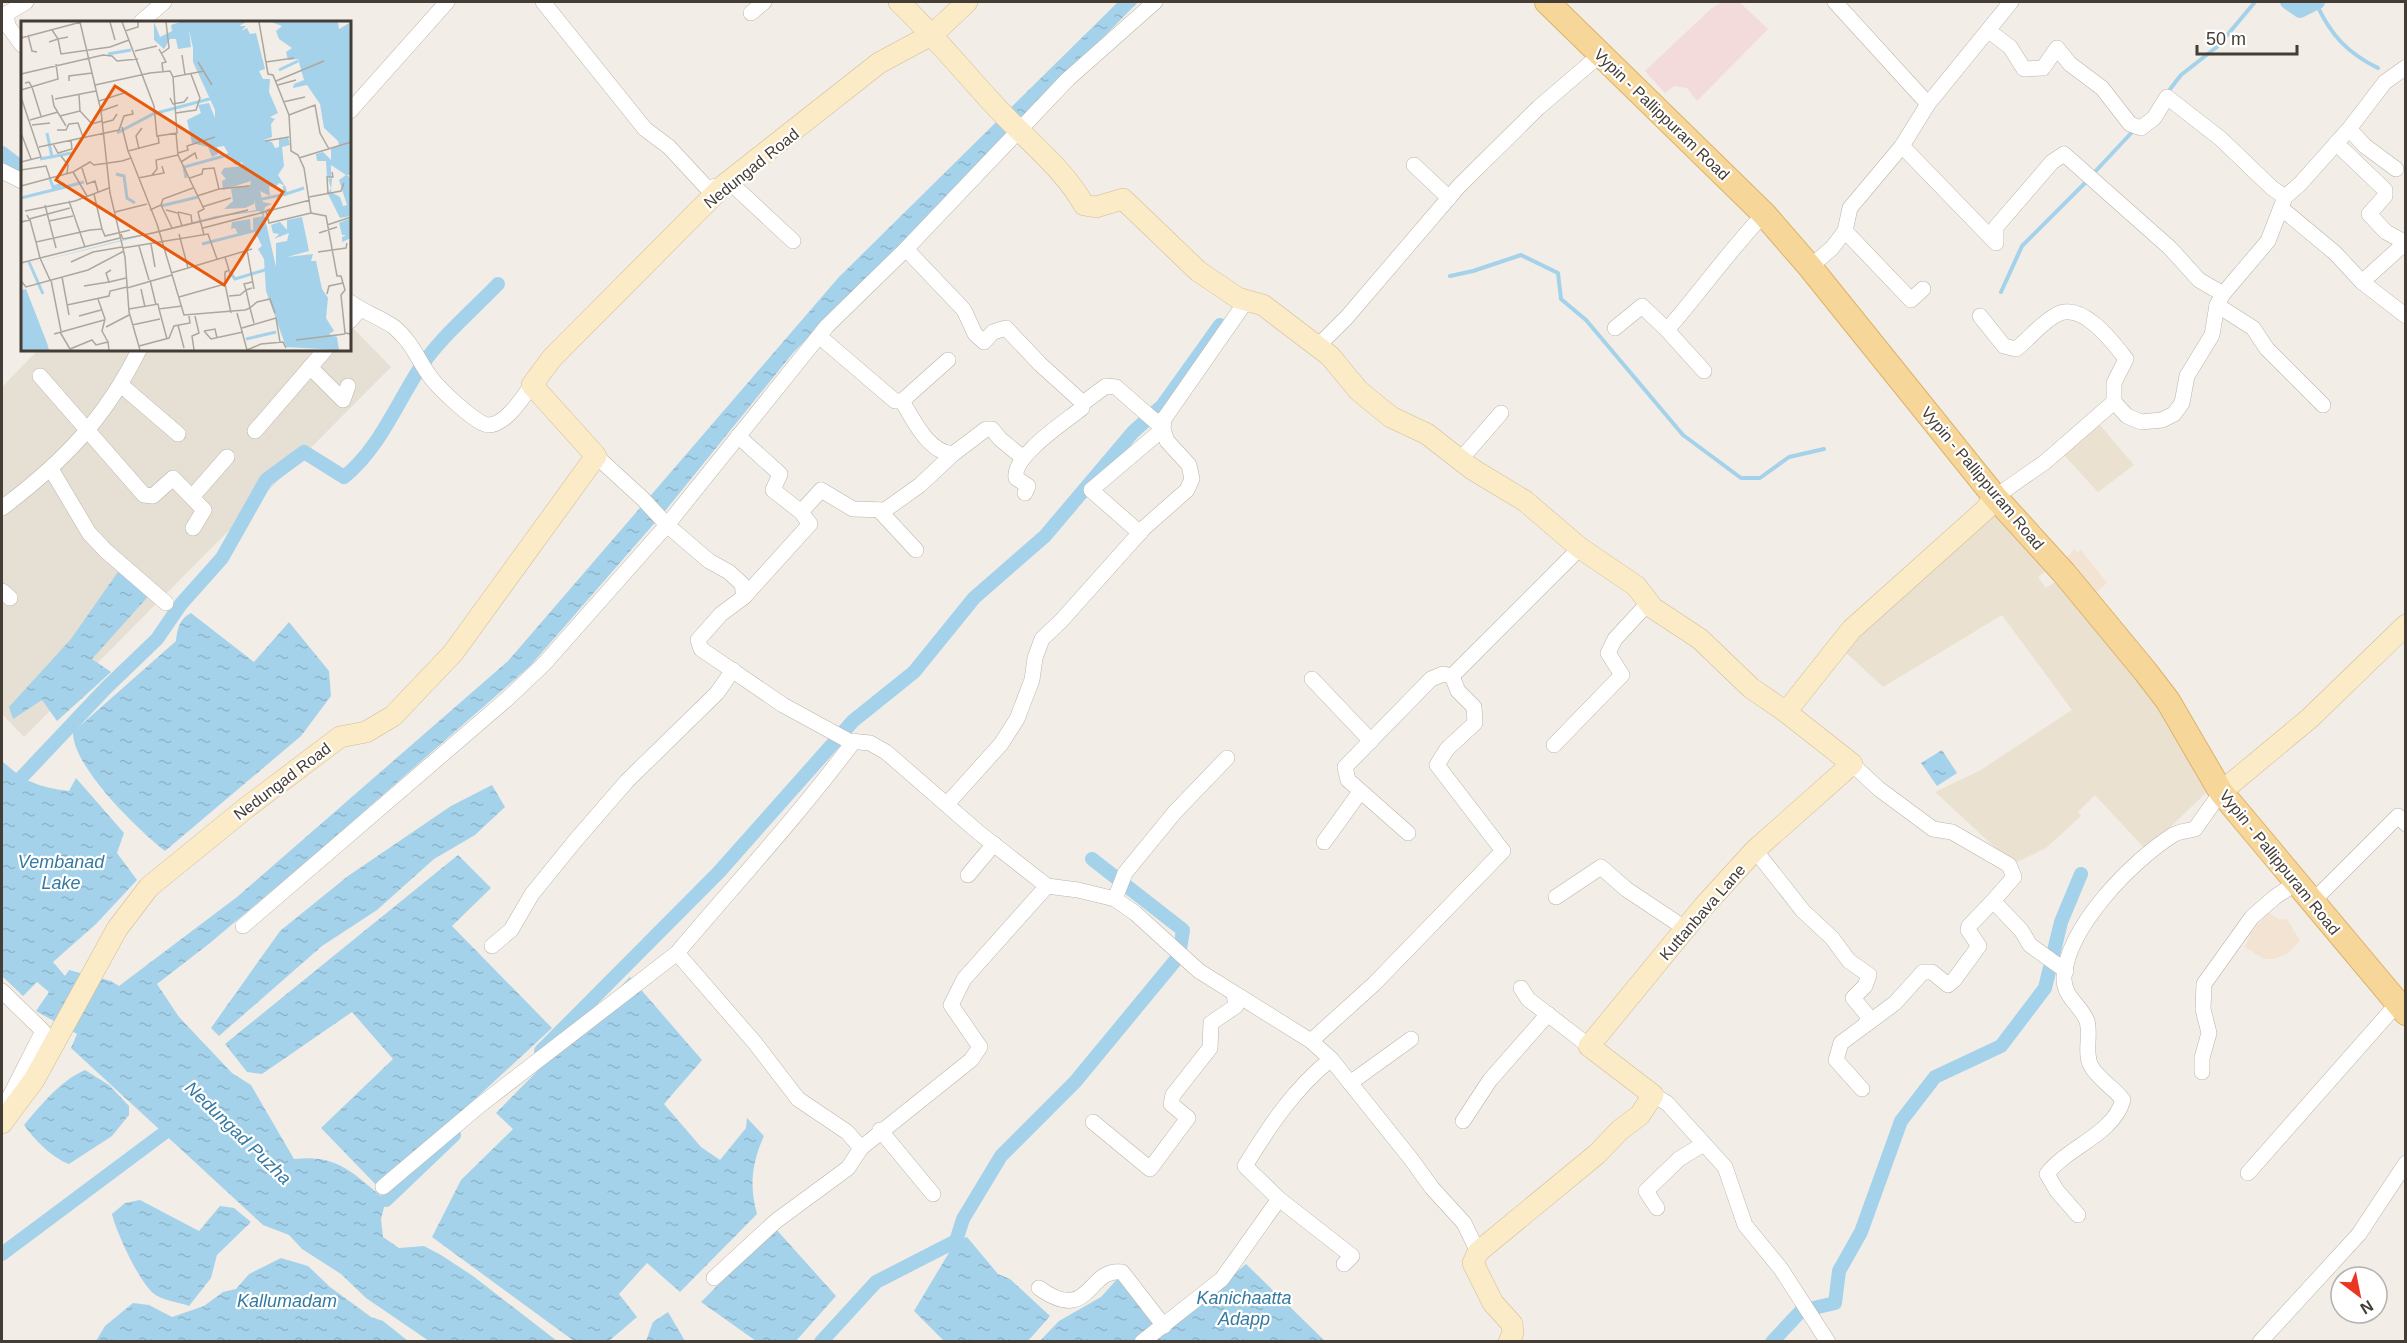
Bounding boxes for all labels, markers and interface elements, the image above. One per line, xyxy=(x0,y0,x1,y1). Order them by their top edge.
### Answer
scale bar xyxy=(2197,18,2298,56)
inset map xyxy=(21,21,351,351)
text: 50 m xyxy=(2206,29,2246,49)
street label: Vypin - Pallippuram Road xyxy=(1591,45,1733,183)
street label: Nedungad Road xyxy=(701,125,802,212)
street label: Vypin - Pallippuram Road xyxy=(1918,404,2047,553)
street label: Nedungad Road xyxy=(231,740,334,823)
street label: Vypin - Pallippuram Road xyxy=(2216,787,2343,938)
water label: Vembanad Lake xyxy=(18,852,105,893)
street label: Kuttanbava Lane xyxy=(1656,861,1749,964)
water label: Nedungad Puzha xyxy=(181,1077,295,1189)
north arrow xyxy=(2329,1265,2389,1325)
water label: Kanichaatta Adapp xyxy=(1196,1288,1292,1329)
water label: Kallumadam xyxy=(237,1291,337,1311)
text: N xyxy=(2357,1297,2376,1318)

